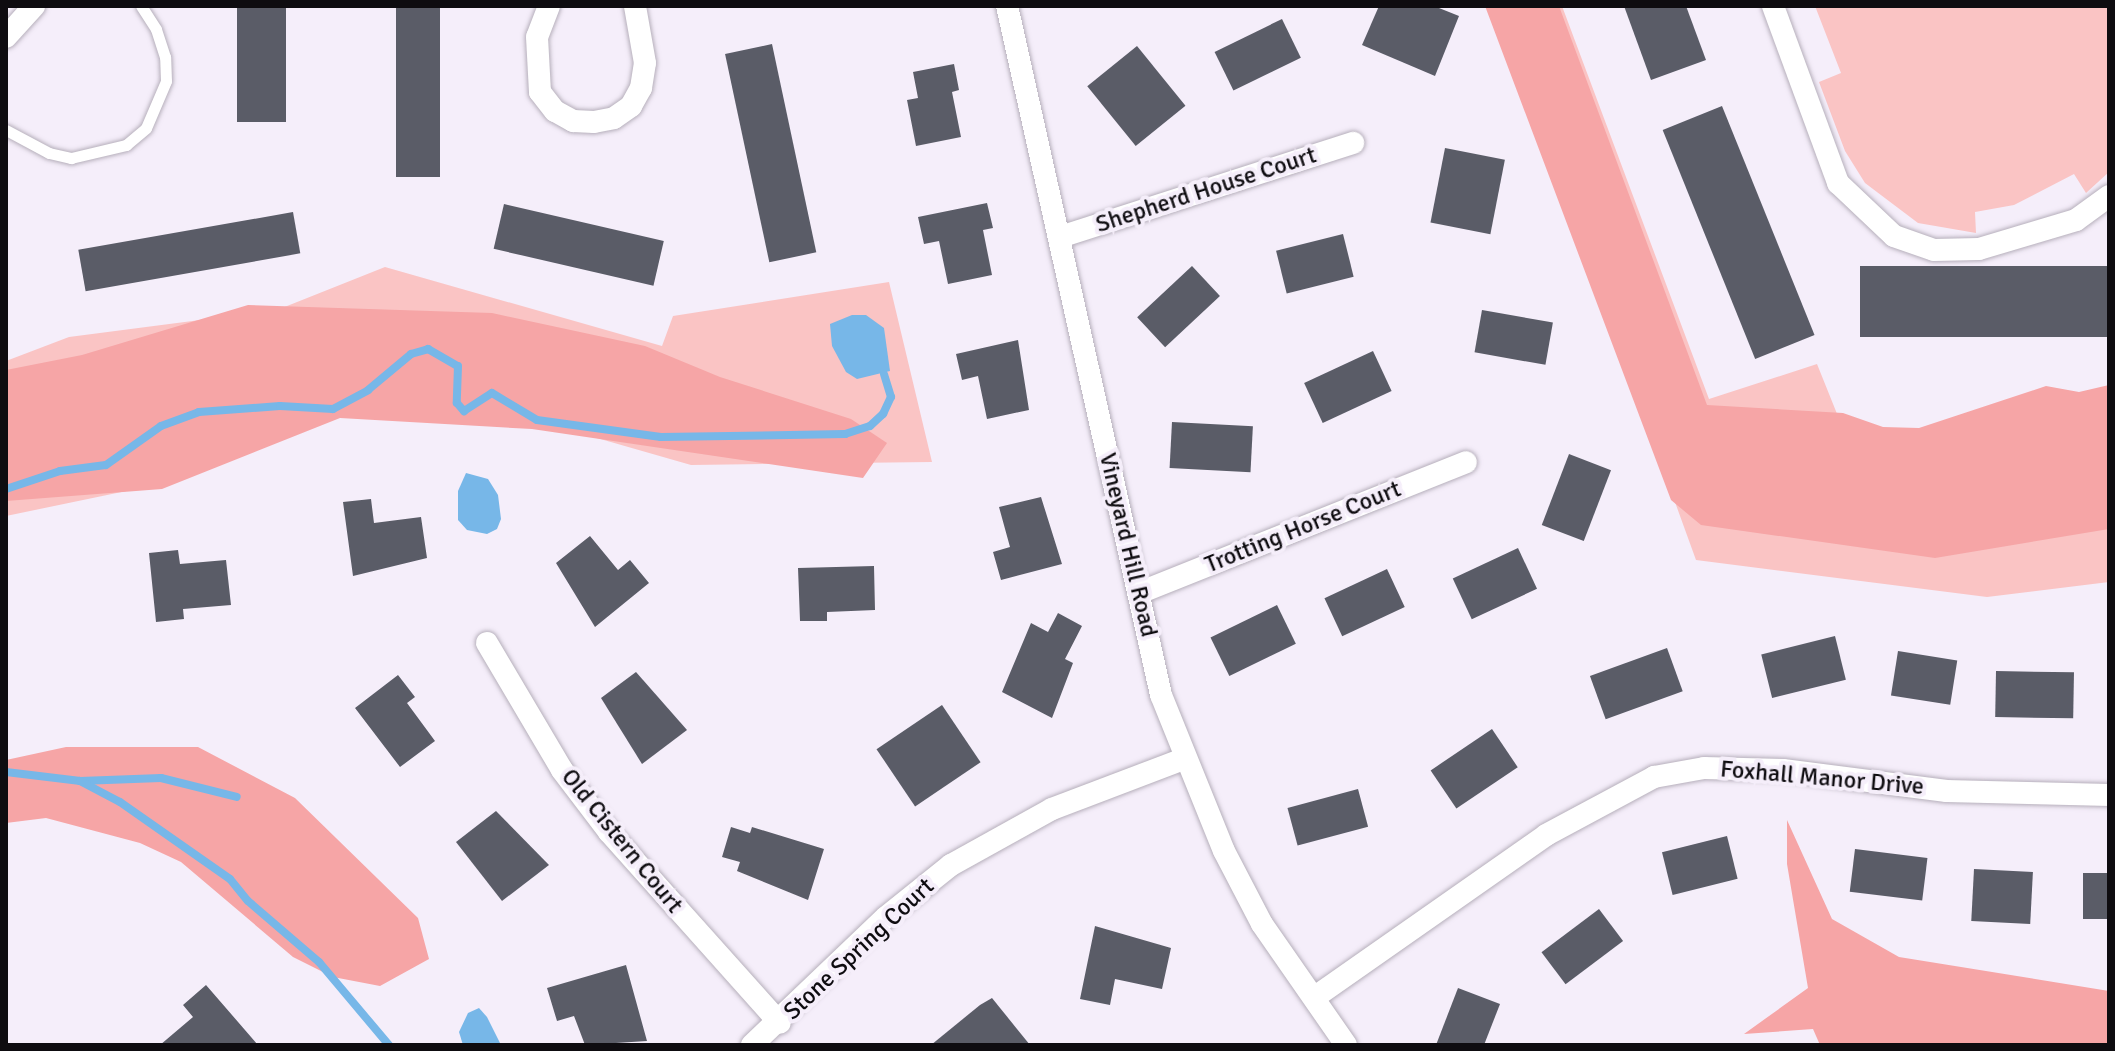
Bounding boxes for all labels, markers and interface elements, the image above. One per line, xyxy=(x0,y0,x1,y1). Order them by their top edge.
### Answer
street label: Shepherd House Court xyxy=(1092,141,1320,239)
street label: Vineyard Hill Road xyxy=(1093,450,1163,640)
street label: Trotting Horse Court xyxy=(1201,475,1405,579)
street label: Foxhall Manor Drive xyxy=(1719,755,1925,801)
street label: Old Cistern Court xyxy=(555,763,689,919)
street label: Stone Spring Court xyxy=(778,872,940,1026)

